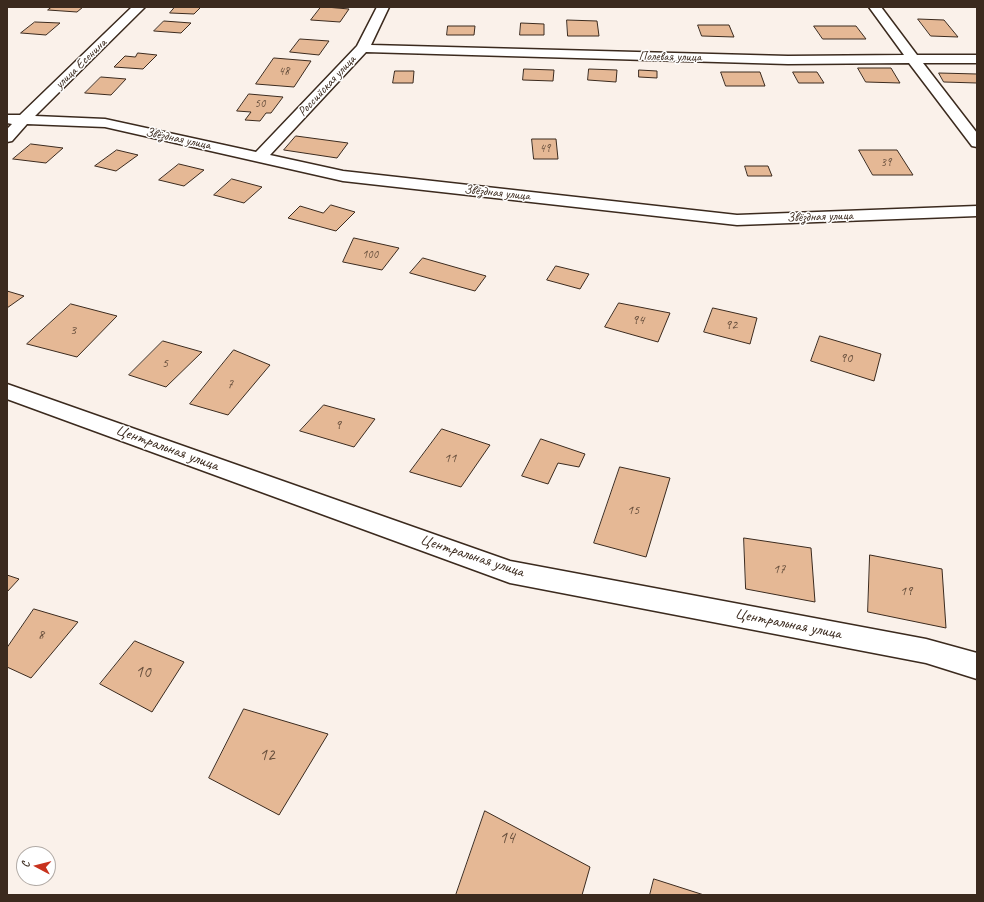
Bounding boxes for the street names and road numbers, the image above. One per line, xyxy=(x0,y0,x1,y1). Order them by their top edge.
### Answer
street label: улица Есенина xyxy=(52,36,110,92)
street label: Полевая улица xyxy=(638,49,702,65)
street label: Российская улица xyxy=(295,52,359,120)
street label: Звёздная улица xyxy=(144,124,212,154)
street label: Звёздная улица xyxy=(463,182,531,204)
street label: Звёздная улица xyxy=(787,208,853,226)
street label: Центральная улица xyxy=(113,421,221,475)
street label: Центральная улица xyxy=(418,530,526,582)
street label: Центральная улица xyxy=(733,604,843,644)

